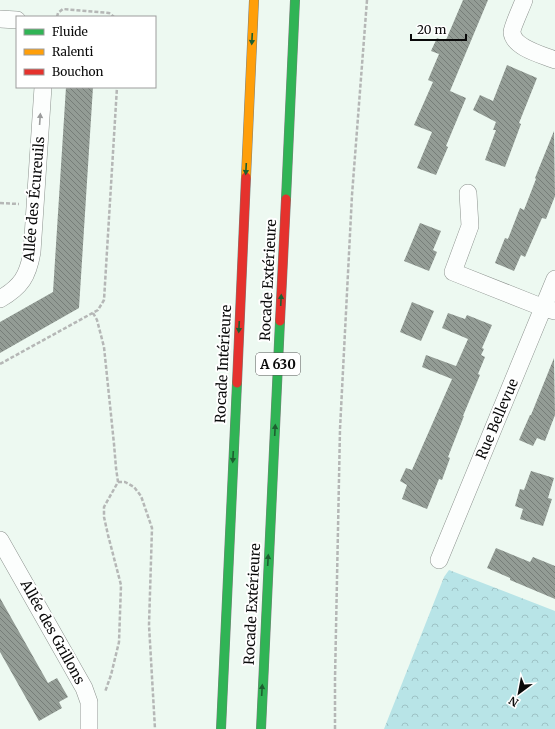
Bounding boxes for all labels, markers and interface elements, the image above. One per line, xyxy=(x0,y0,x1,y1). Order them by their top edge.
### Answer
legend xyxy=(16,16,156,88)
scale bar xyxy=(411,16,466,42)
text: 20 m xyxy=(417,22,446,37)
text: Fluide xyxy=(52,24,88,39)
one-way arrow xyxy=(249,33,255,46)
text: Ralenti xyxy=(52,44,93,59)
text: Bouchon xyxy=(52,64,104,79)
one-way arrow xyxy=(37,113,44,125)
street label: Allée des Écureuils xyxy=(19,136,48,263)
one-way arrow xyxy=(243,163,249,176)
street label: Rocade Extérieure xyxy=(256,219,280,341)
one-way arrow xyxy=(277,294,284,306)
street label: Rocade Intérieure xyxy=(211,304,235,424)
one-way arrow xyxy=(236,321,242,334)
road number: A 630 xyxy=(256,353,300,375)
street label: Rue Bellevue xyxy=(472,376,522,462)
one-way arrow xyxy=(271,424,278,436)
one-way arrow xyxy=(230,451,236,464)
street label: Rocade Extérieure xyxy=(240,543,264,665)
one-way arrow xyxy=(265,554,272,566)
street label: Allée des Grillons xyxy=(16,576,89,688)
north arrow xyxy=(499,673,539,713)
one-way arrow xyxy=(259,684,266,696)
text: N xyxy=(506,693,521,710)

